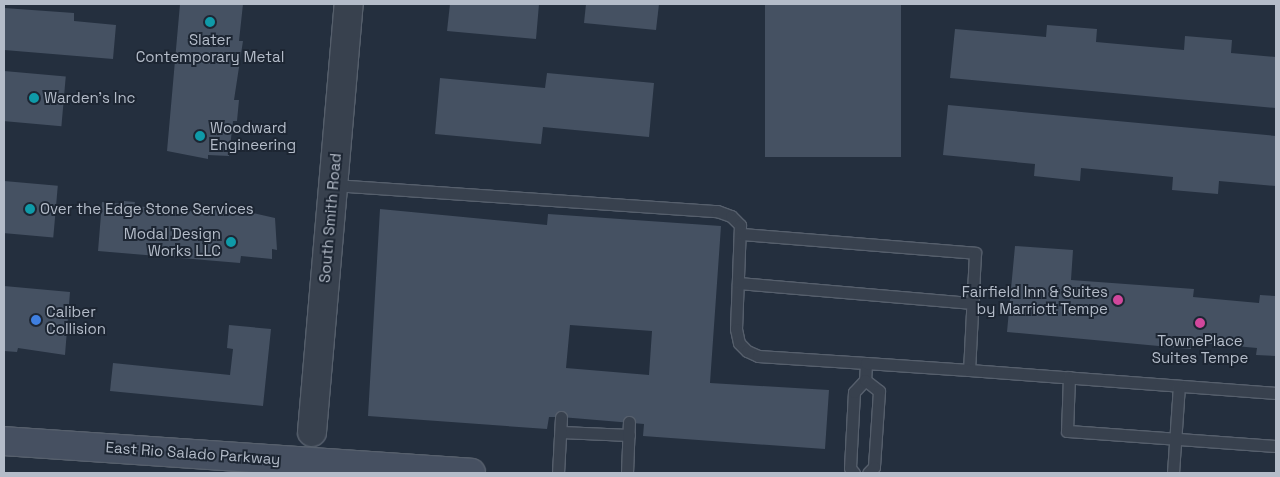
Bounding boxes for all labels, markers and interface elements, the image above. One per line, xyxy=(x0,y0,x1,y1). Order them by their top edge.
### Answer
marker: Slater Contemporary Metal xyxy=(204,16,216,28)
place label: Slater Contemporary Metal xyxy=(136,30,284,65)
place label: Warden's Inc xyxy=(44,89,136,107)
marker: Warden's Inc xyxy=(28,92,40,104)
place label: Woodward Engineering xyxy=(210,118,296,153)
marker: Woodward Engineering xyxy=(194,130,206,142)
street label: South Smith Road xyxy=(315,152,345,284)
place label: Over the Edge Stone Services xyxy=(40,200,254,218)
marker: Over the Edge Stone Services xyxy=(24,203,36,215)
place label: Modal Design Works LLC xyxy=(124,224,221,259)
marker: Modal Design Works LLC xyxy=(225,236,237,248)
place label: Fairfield Inn & Suites by Marriott Tempe xyxy=(962,282,1108,317)
marker: Fairfield Inn & Suites by Marriott Tempe xyxy=(1112,294,1124,306)
place label: Caliber Collision xyxy=(46,302,106,337)
marker: Caliber Collision xyxy=(30,314,42,326)
marker: TownePlace Suites Tempe xyxy=(1194,317,1206,329)
place label: TownePlace Suites Tempe xyxy=(1152,331,1248,366)
street label: East Rio Salado Parkway xyxy=(105,438,281,468)

